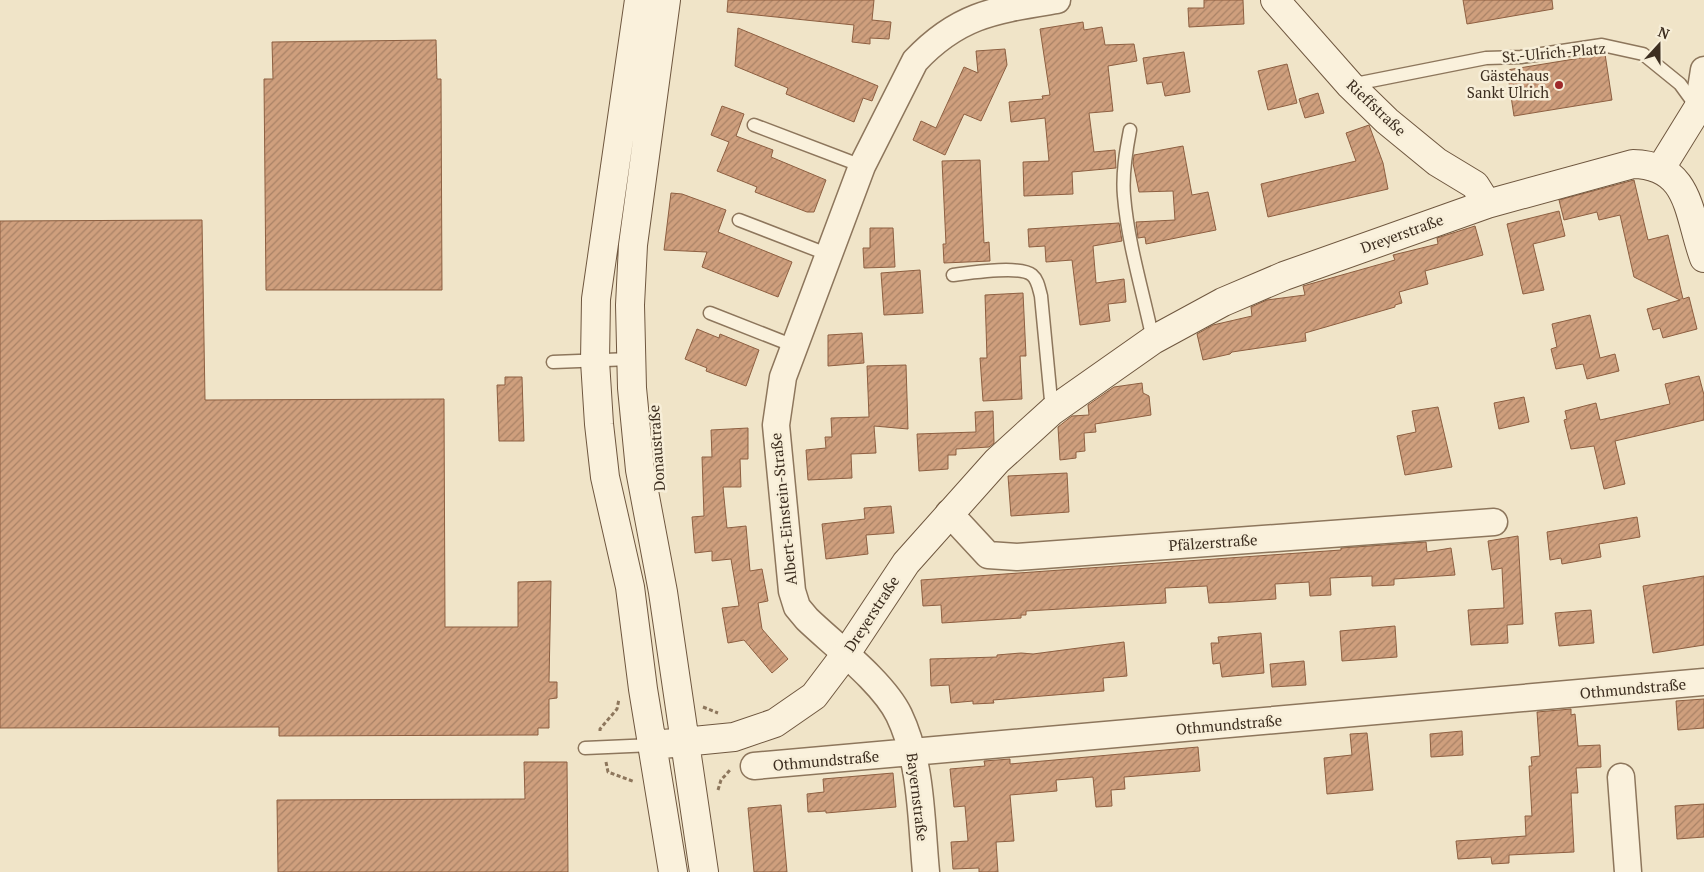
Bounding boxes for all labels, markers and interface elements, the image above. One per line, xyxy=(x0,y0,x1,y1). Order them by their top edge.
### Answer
north arrow xyxy=(1634,20,1684,70)
text: N xyxy=(1655,22,1673,43)
street label: St.-Ulrich-Platz xyxy=(1501,38,1607,67)
place label: Gästehaus Sankt Ulrich xyxy=(1467,65,1549,102)
street label: Rieffstraße xyxy=(1343,75,1411,140)
marker: Gästehaus Sankt Ulrich xyxy=(1553,79,1565,91)
street label: Dreyerstraße xyxy=(1357,209,1446,257)
street label: Donaustraße xyxy=(643,404,669,492)
street label: Albert-Einstein-Straße xyxy=(765,432,801,586)
street label: Pfälzerstraße xyxy=(1168,529,1258,555)
street label: Dreyerstraße xyxy=(839,572,903,655)
street label: Othmundstraße xyxy=(1579,673,1687,703)
street label: Othmundstraße xyxy=(1175,709,1283,739)
street label: Othmundstraße xyxy=(772,745,880,775)
street label: Bayernstraße xyxy=(903,752,933,842)

